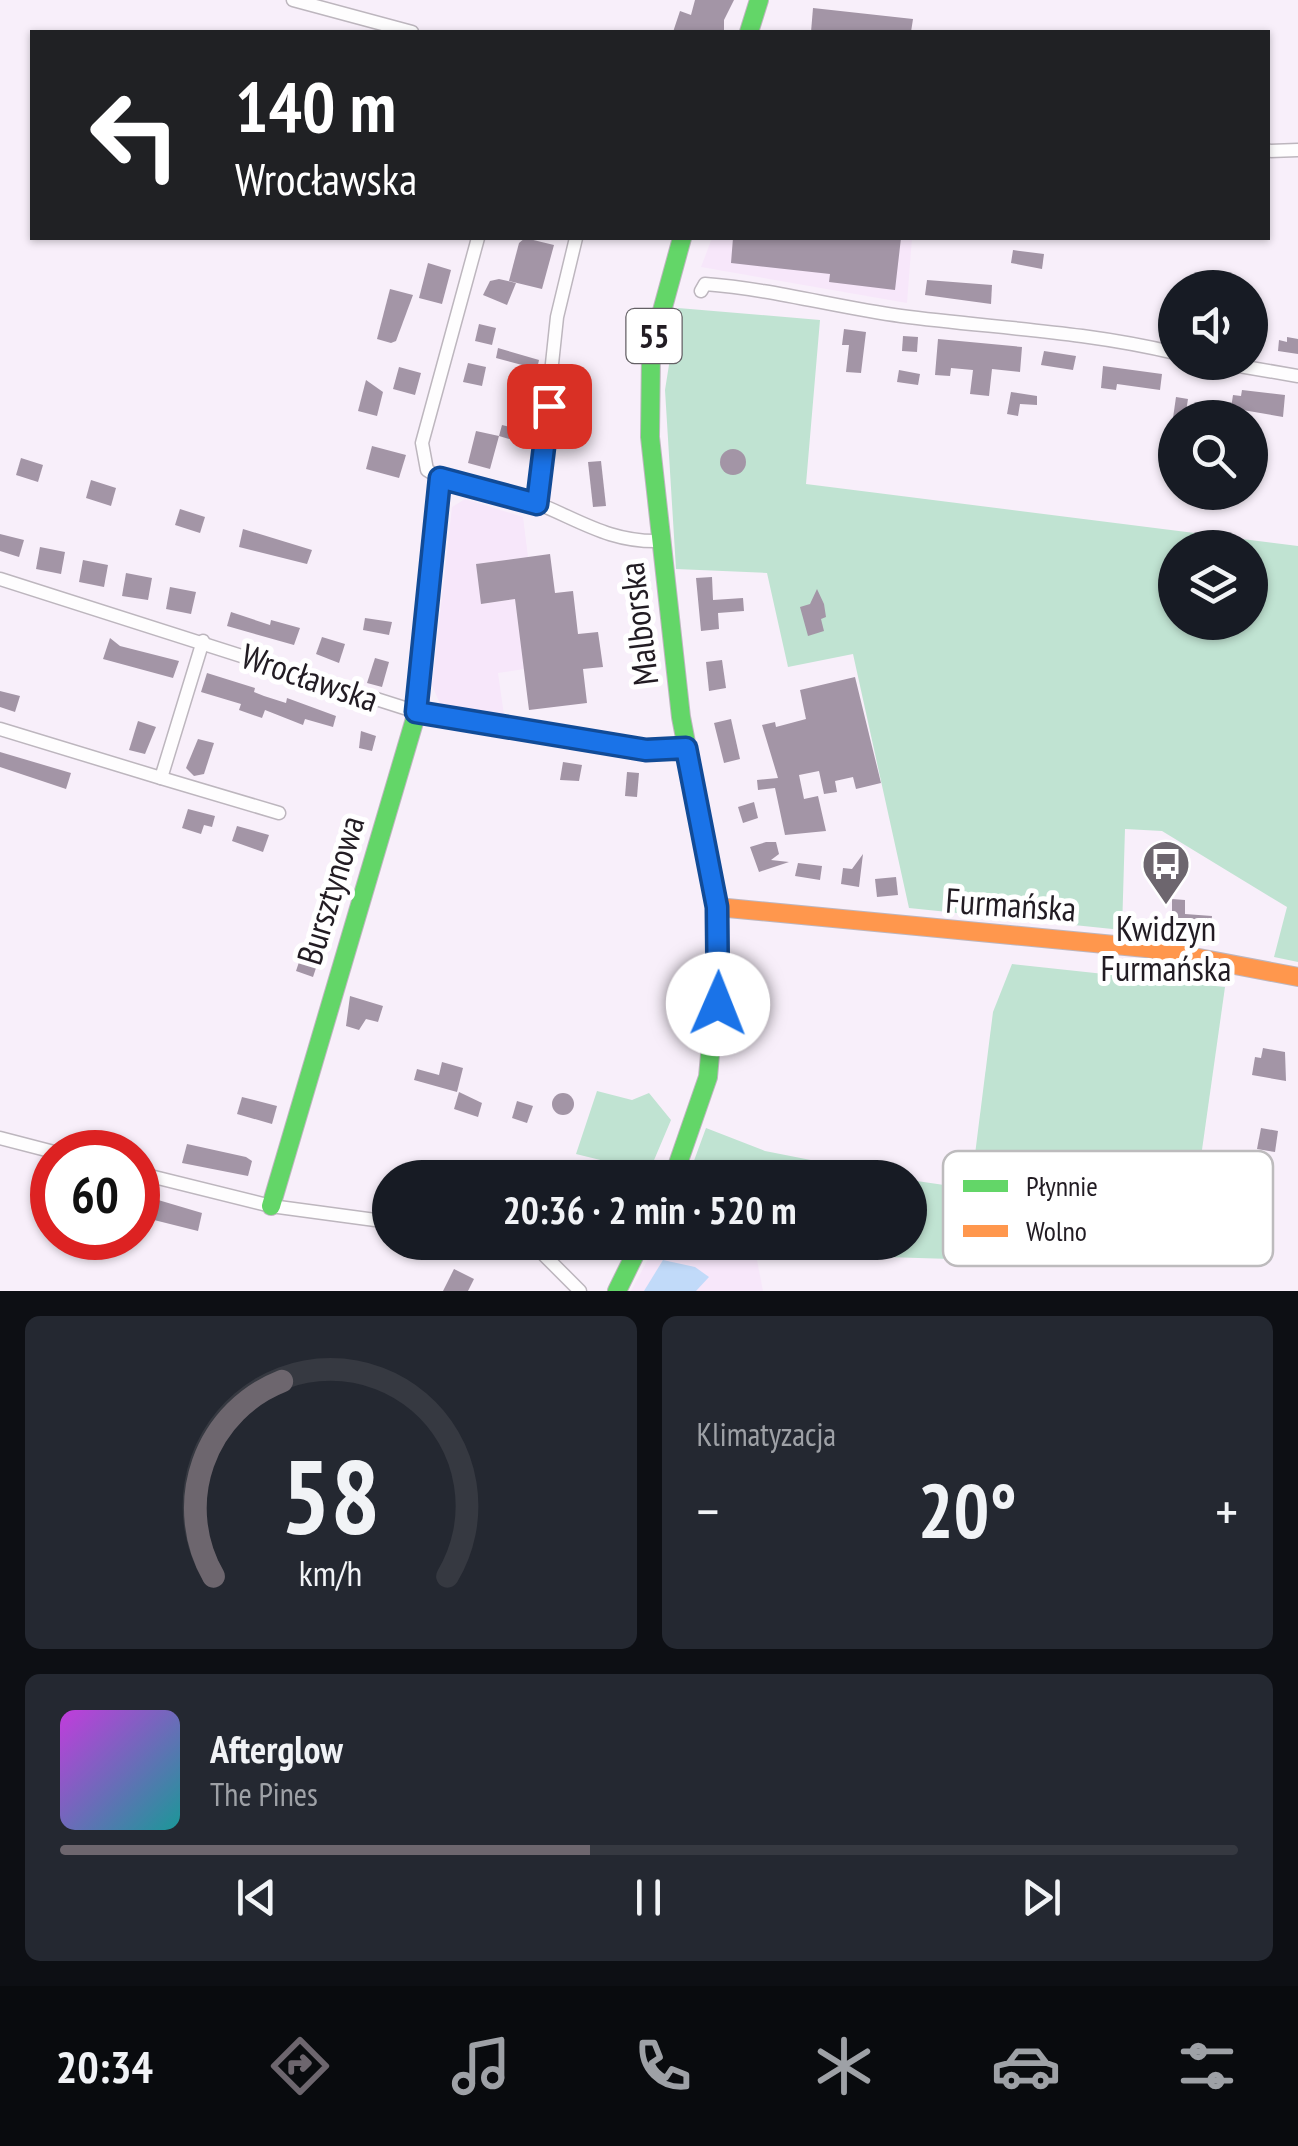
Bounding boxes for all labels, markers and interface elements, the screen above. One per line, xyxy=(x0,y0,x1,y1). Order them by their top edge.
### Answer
text: 140 m xyxy=(235,61,396,151)
icon: left xyxy=(70,70,200,200)
text: Wrocławska xyxy=(235,149,417,207)
map controls xyxy=(1158,270,1268,640)
button: sound xyxy=(1158,270,1268,380)
road number: 55 xyxy=(626,309,682,363)
pin xyxy=(507,364,592,449)
icon: arrive xyxy=(522,379,577,434)
button: search xyxy=(1158,400,1268,510)
button: layers xyxy=(1158,530,1268,640)
street label: Malborska xyxy=(608,560,668,688)
street label: Wrocławska xyxy=(235,632,385,722)
street label: Bursztynowa xyxy=(286,810,374,970)
bus stop icon: Kwidzyn Furmańska xyxy=(1140,838,1192,906)
street label: Furmańska xyxy=(944,876,1078,932)
place label: Kwidzyn Furmańska xyxy=(1101,905,1231,991)
position arrow xyxy=(666,952,770,1056)
speed limit sign: 60 xyxy=(30,1130,160,1260)
legend xyxy=(943,1151,1273,1266)
text: Płynnie xyxy=(1026,1167,1098,1204)
text: 20:36 · 2 min · 520 m xyxy=(503,1185,796,1234)
text: Wolno xyxy=(1026,1212,1087,1249)
text: Klimatyzacja xyxy=(697,1413,836,1455)
text: 58 xyxy=(281,1428,380,1563)
text: 20° xyxy=(918,1462,1017,1559)
text: − xyxy=(697,1475,719,1546)
text: + xyxy=(1215,1475,1238,1546)
text: km/h xyxy=(299,1550,362,1596)
text: Afterglow xyxy=(210,1724,343,1773)
text: The Pines xyxy=(210,1773,318,1815)
icon: previous xyxy=(229,1870,284,1925)
icon: pause xyxy=(621,1870,676,1925)
icon: next xyxy=(1014,1870,1069,1925)
icon: directions xyxy=(265,2031,335,2101)
icon: music xyxy=(446,2031,516,2101)
icon: phone xyxy=(628,2031,698,2101)
icon: climate xyxy=(809,2031,879,2101)
icon: car xyxy=(991,2031,1061,2101)
icon: filters xyxy=(1172,2031,1242,2101)
text: 20:34 xyxy=(56,2037,153,2095)

